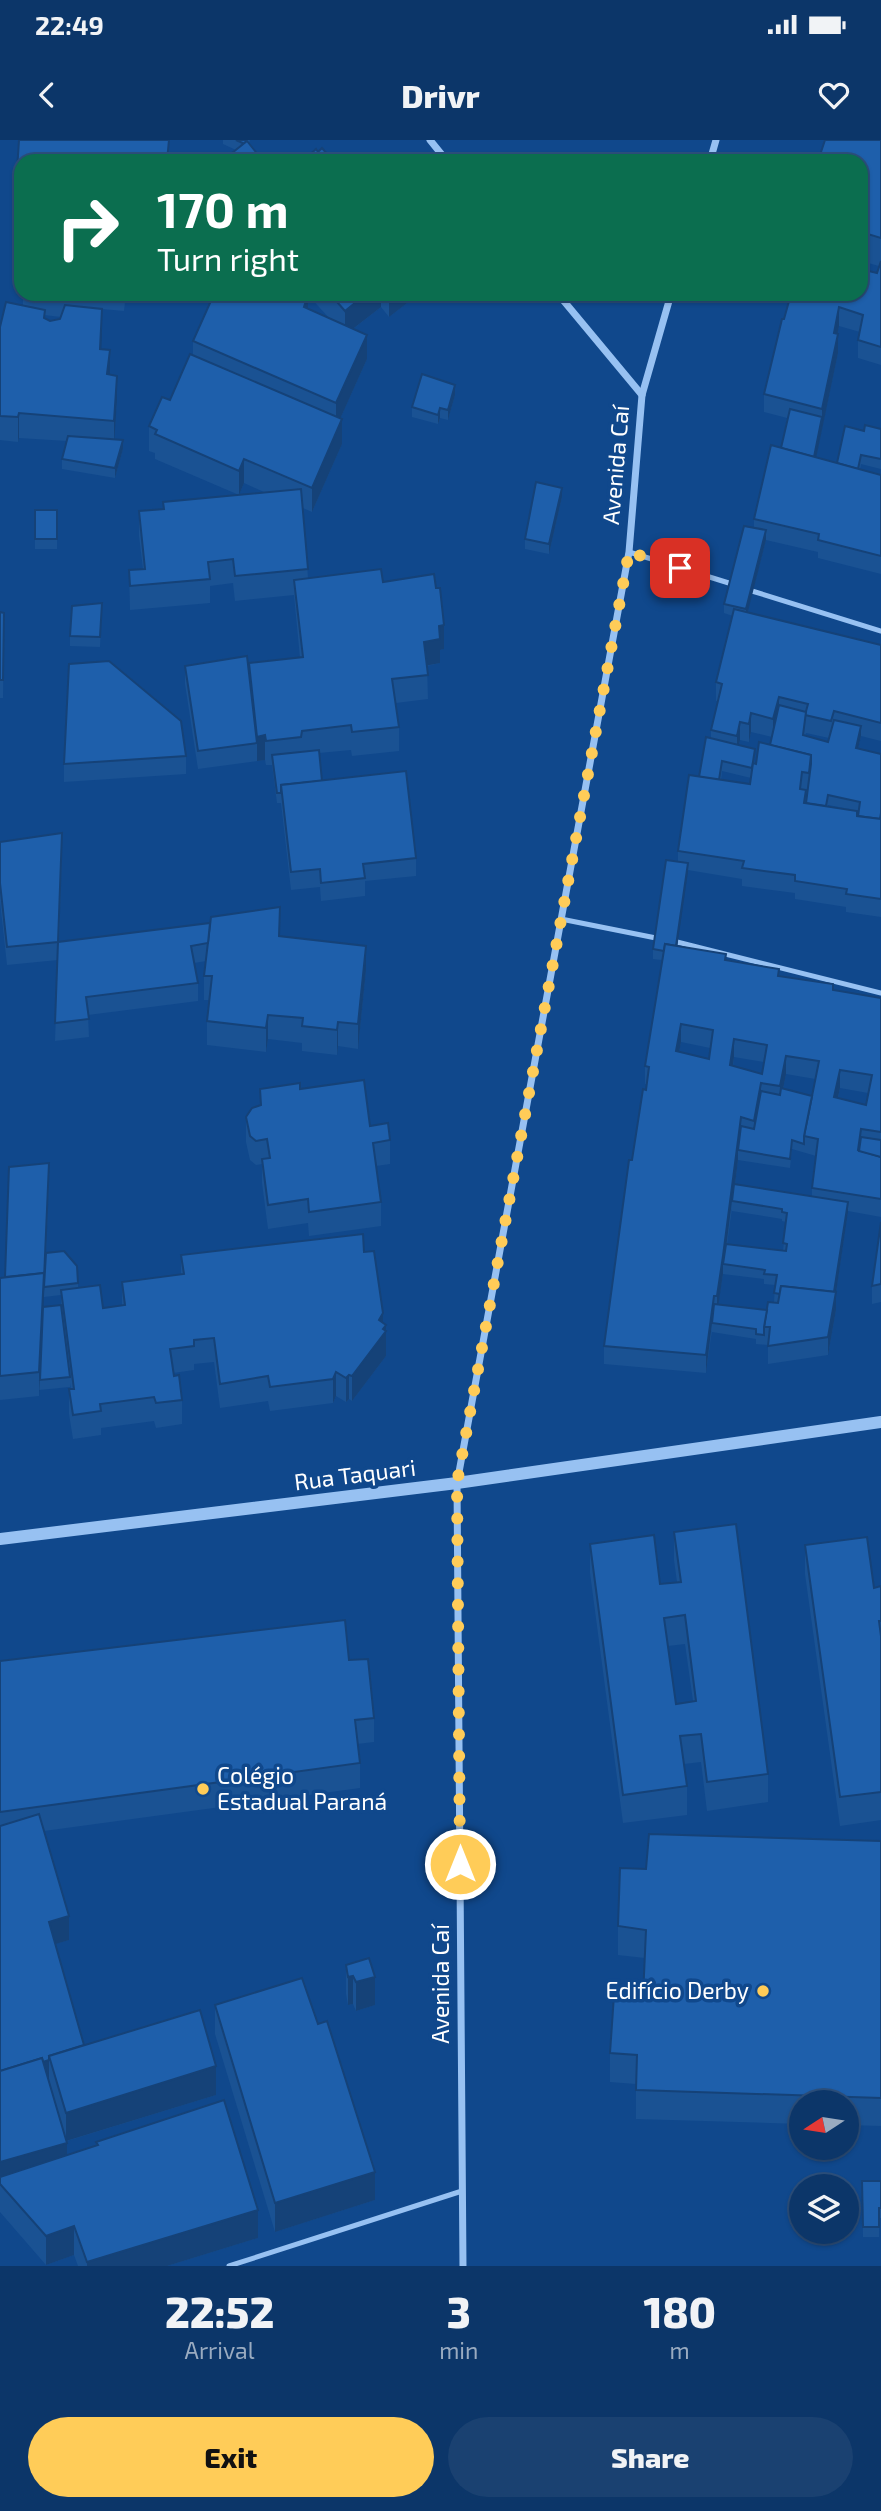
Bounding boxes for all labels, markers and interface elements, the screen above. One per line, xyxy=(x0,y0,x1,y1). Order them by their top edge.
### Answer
text: 22:49 xyxy=(35,9,104,40)
icon: back xyxy=(28,76,66,114)
text: Drivr xyxy=(401,76,480,114)
icon: heart xyxy=(815,76,853,114)
text: 170 m xyxy=(157,179,289,238)
icon: right xyxy=(42,182,133,273)
text: Turn right xyxy=(157,239,299,277)
street label: Avenida Caí xyxy=(596,403,634,526)
pin xyxy=(650,538,710,598)
icon: arrive xyxy=(661,549,699,587)
street label: Rua Taquari xyxy=(293,1453,417,1495)
place label: Colégio Estadual Paraná xyxy=(217,1761,387,1815)
marker: Colégio Estadual Paraná xyxy=(195,1781,211,1797)
position arrow xyxy=(423,1827,497,1901)
street label: Avenida Caí xyxy=(426,1923,454,2044)
place label: Edifício Derby xyxy=(606,1976,749,2004)
marker: Edifício Derby xyxy=(755,1983,771,1999)
north arrow xyxy=(789,2090,859,2160)
map controls xyxy=(789,2090,859,2244)
button: layers xyxy=(789,2174,859,2244)
text: 22:52 xyxy=(165,2286,274,2336)
text: 3 xyxy=(447,2286,471,2336)
text: 180 xyxy=(643,2286,716,2336)
text: Arrival xyxy=(185,2336,255,2364)
text: min xyxy=(439,2336,478,2364)
text: m xyxy=(670,2336,690,2364)
button: Exit xyxy=(28,2417,434,2497)
button: Share xyxy=(448,2417,853,2497)

